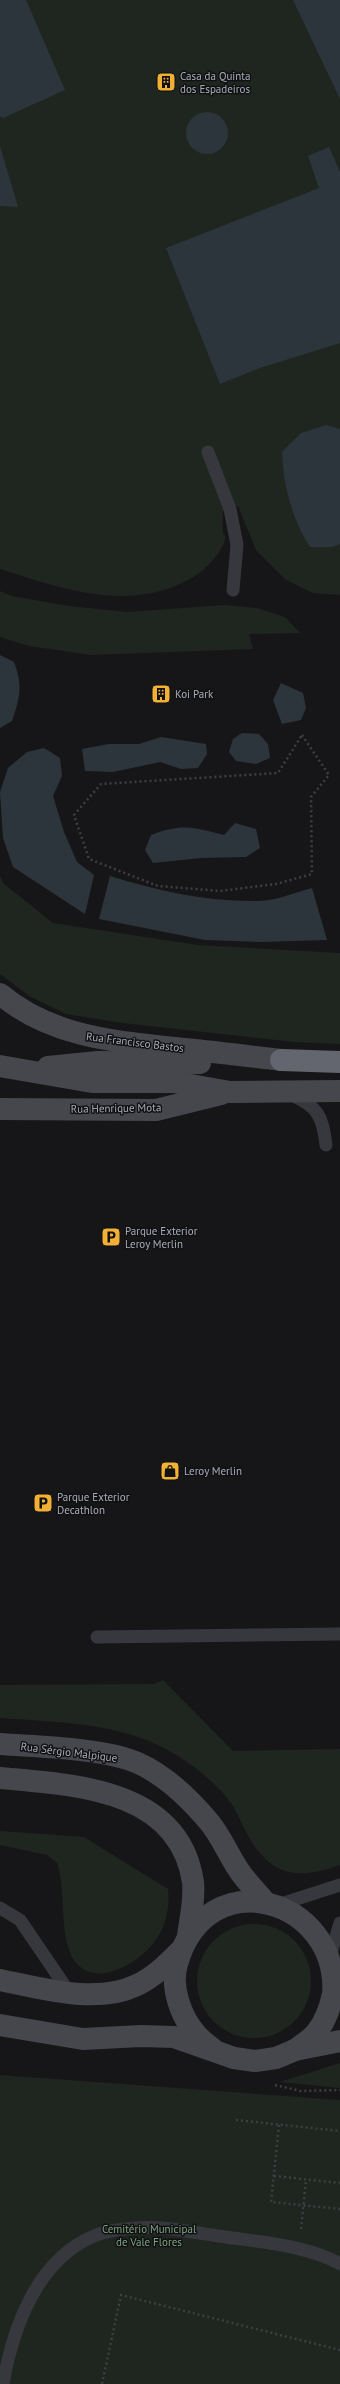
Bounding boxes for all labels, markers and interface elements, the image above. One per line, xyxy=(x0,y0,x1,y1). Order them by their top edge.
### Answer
place label: Casa da Quinta dos Espadeiros xyxy=(180,69,251,96)
building icon: Casa da Quinta dos Espadeiros xyxy=(155,71,177,93)
building icon: Koi Park xyxy=(150,683,172,705)
place label: Koi Park xyxy=(175,687,214,701)
street label: Rua Francisco Bastos xyxy=(85,1029,185,1055)
street label: Rua Henrique Mota xyxy=(71,1100,161,1116)
place label: Parque Exterior Leroy Merlin xyxy=(125,1224,198,1251)
parking icon: Parque Exterior Leroy Merlin xyxy=(100,1226,122,1248)
shop icon: Leroy Merlin xyxy=(159,1460,181,1482)
place label: Leroy Merlin xyxy=(184,1464,242,1478)
place label: Parque Exterior Decathlon xyxy=(57,1490,130,1517)
parking icon: Parque Exterior Decathlon xyxy=(32,1492,54,1514)
street label: Rua Sérgio Malpique xyxy=(20,1739,119,1765)
park label: Cemitério Municipal de Vale Flores xyxy=(102,2222,197,2249)

